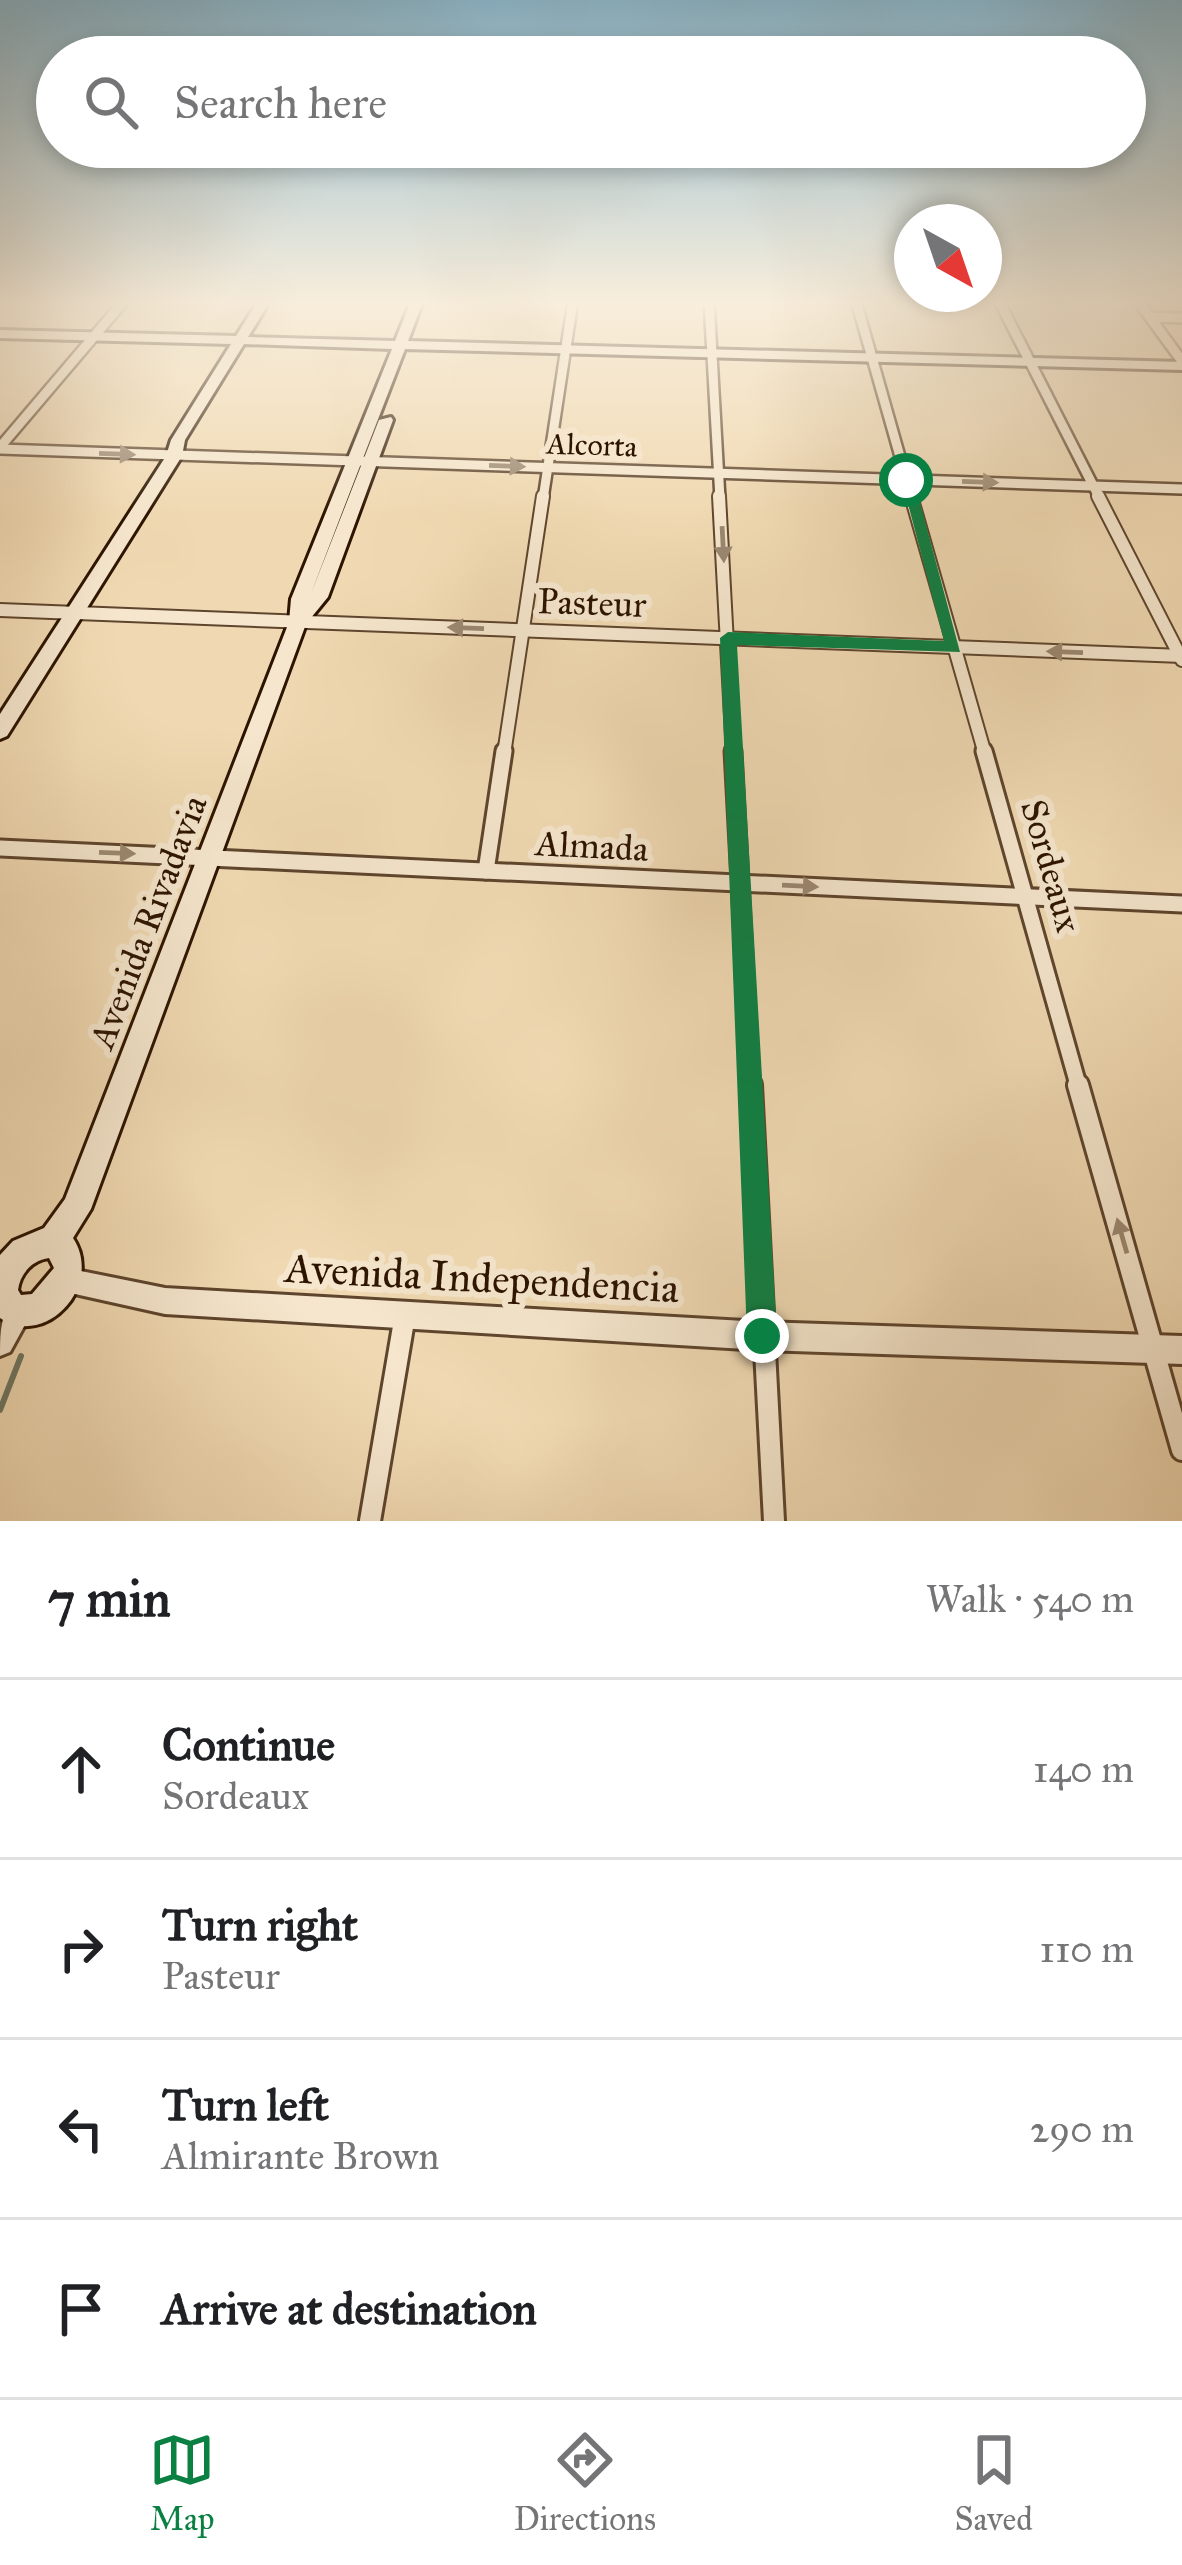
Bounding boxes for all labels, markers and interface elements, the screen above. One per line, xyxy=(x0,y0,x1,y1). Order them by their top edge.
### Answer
search box xyxy=(36,36,1146,168)
icon: search xyxy=(78,69,144,135)
text: Search here xyxy=(174,75,387,130)
north arrow xyxy=(894,204,1002,312)
street label: Alcorta xyxy=(544,425,638,465)
one-way arrow xyxy=(99,444,137,463)
route start xyxy=(879,453,933,507)
one-way arrow xyxy=(489,457,527,476)
one-way arrow xyxy=(962,473,1000,492)
one-way arrow xyxy=(714,526,733,564)
street label: Pasteur xyxy=(537,579,648,627)
one-way arrow xyxy=(446,618,484,637)
one-way arrow xyxy=(1045,642,1083,661)
street label: Avenida Rivadavia xyxy=(79,788,217,1057)
street label: Sordeaux xyxy=(1011,795,1091,937)
street label: Almada xyxy=(533,821,650,871)
one-way arrow xyxy=(99,843,137,862)
one-way arrow xyxy=(782,877,820,896)
one-way arrow xyxy=(1112,1217,1130,1254)
street label: Avenida Independencia xyxy=(282,1242,681,1314)
route end xyxy=(735,1309,789,1363)
text: 7 min xyxy=(48,1568,171,1630)
text: Walk · 540 m xyxy=(926,1575,1134,1623)
text: Continue xyxy=(162,1717,335,1772)
icon: ahead xyxy=(48,1736,114,1802)
text: 140 m xyxy=(1033,1745,1134,1793)
text: Sordeaux xyxy=(162,1772,309,1820)
text: Turn right xyxy=(162,1897,358,1952)
icon: right xyxy=(48,1916,114,1982)
text: 110 m xyxy=(1039,1925,1134,1973)
text: Pasteur xyxy=(162,1952,280,2000)
text: Turn left xyxy=(162,2077,329,2132)
icon: left xyxy=(48,2096,114,2162)
text: 290 m xyxy=(1030,2105,1134,2153)
text: Almirante Brown xyxy=(162,2132,439,2180)
icon: arrive xyxy=(48,2276,114,2342)
text: Arrive at destination xyxy=(162,2281,537,2336)
tab: Map xyxy=(149,2427,215,2539)
tab: Directions xyxy=(514,2427,656,2539)
tab: Saved xyxy=(954,2427,1033,2539)

